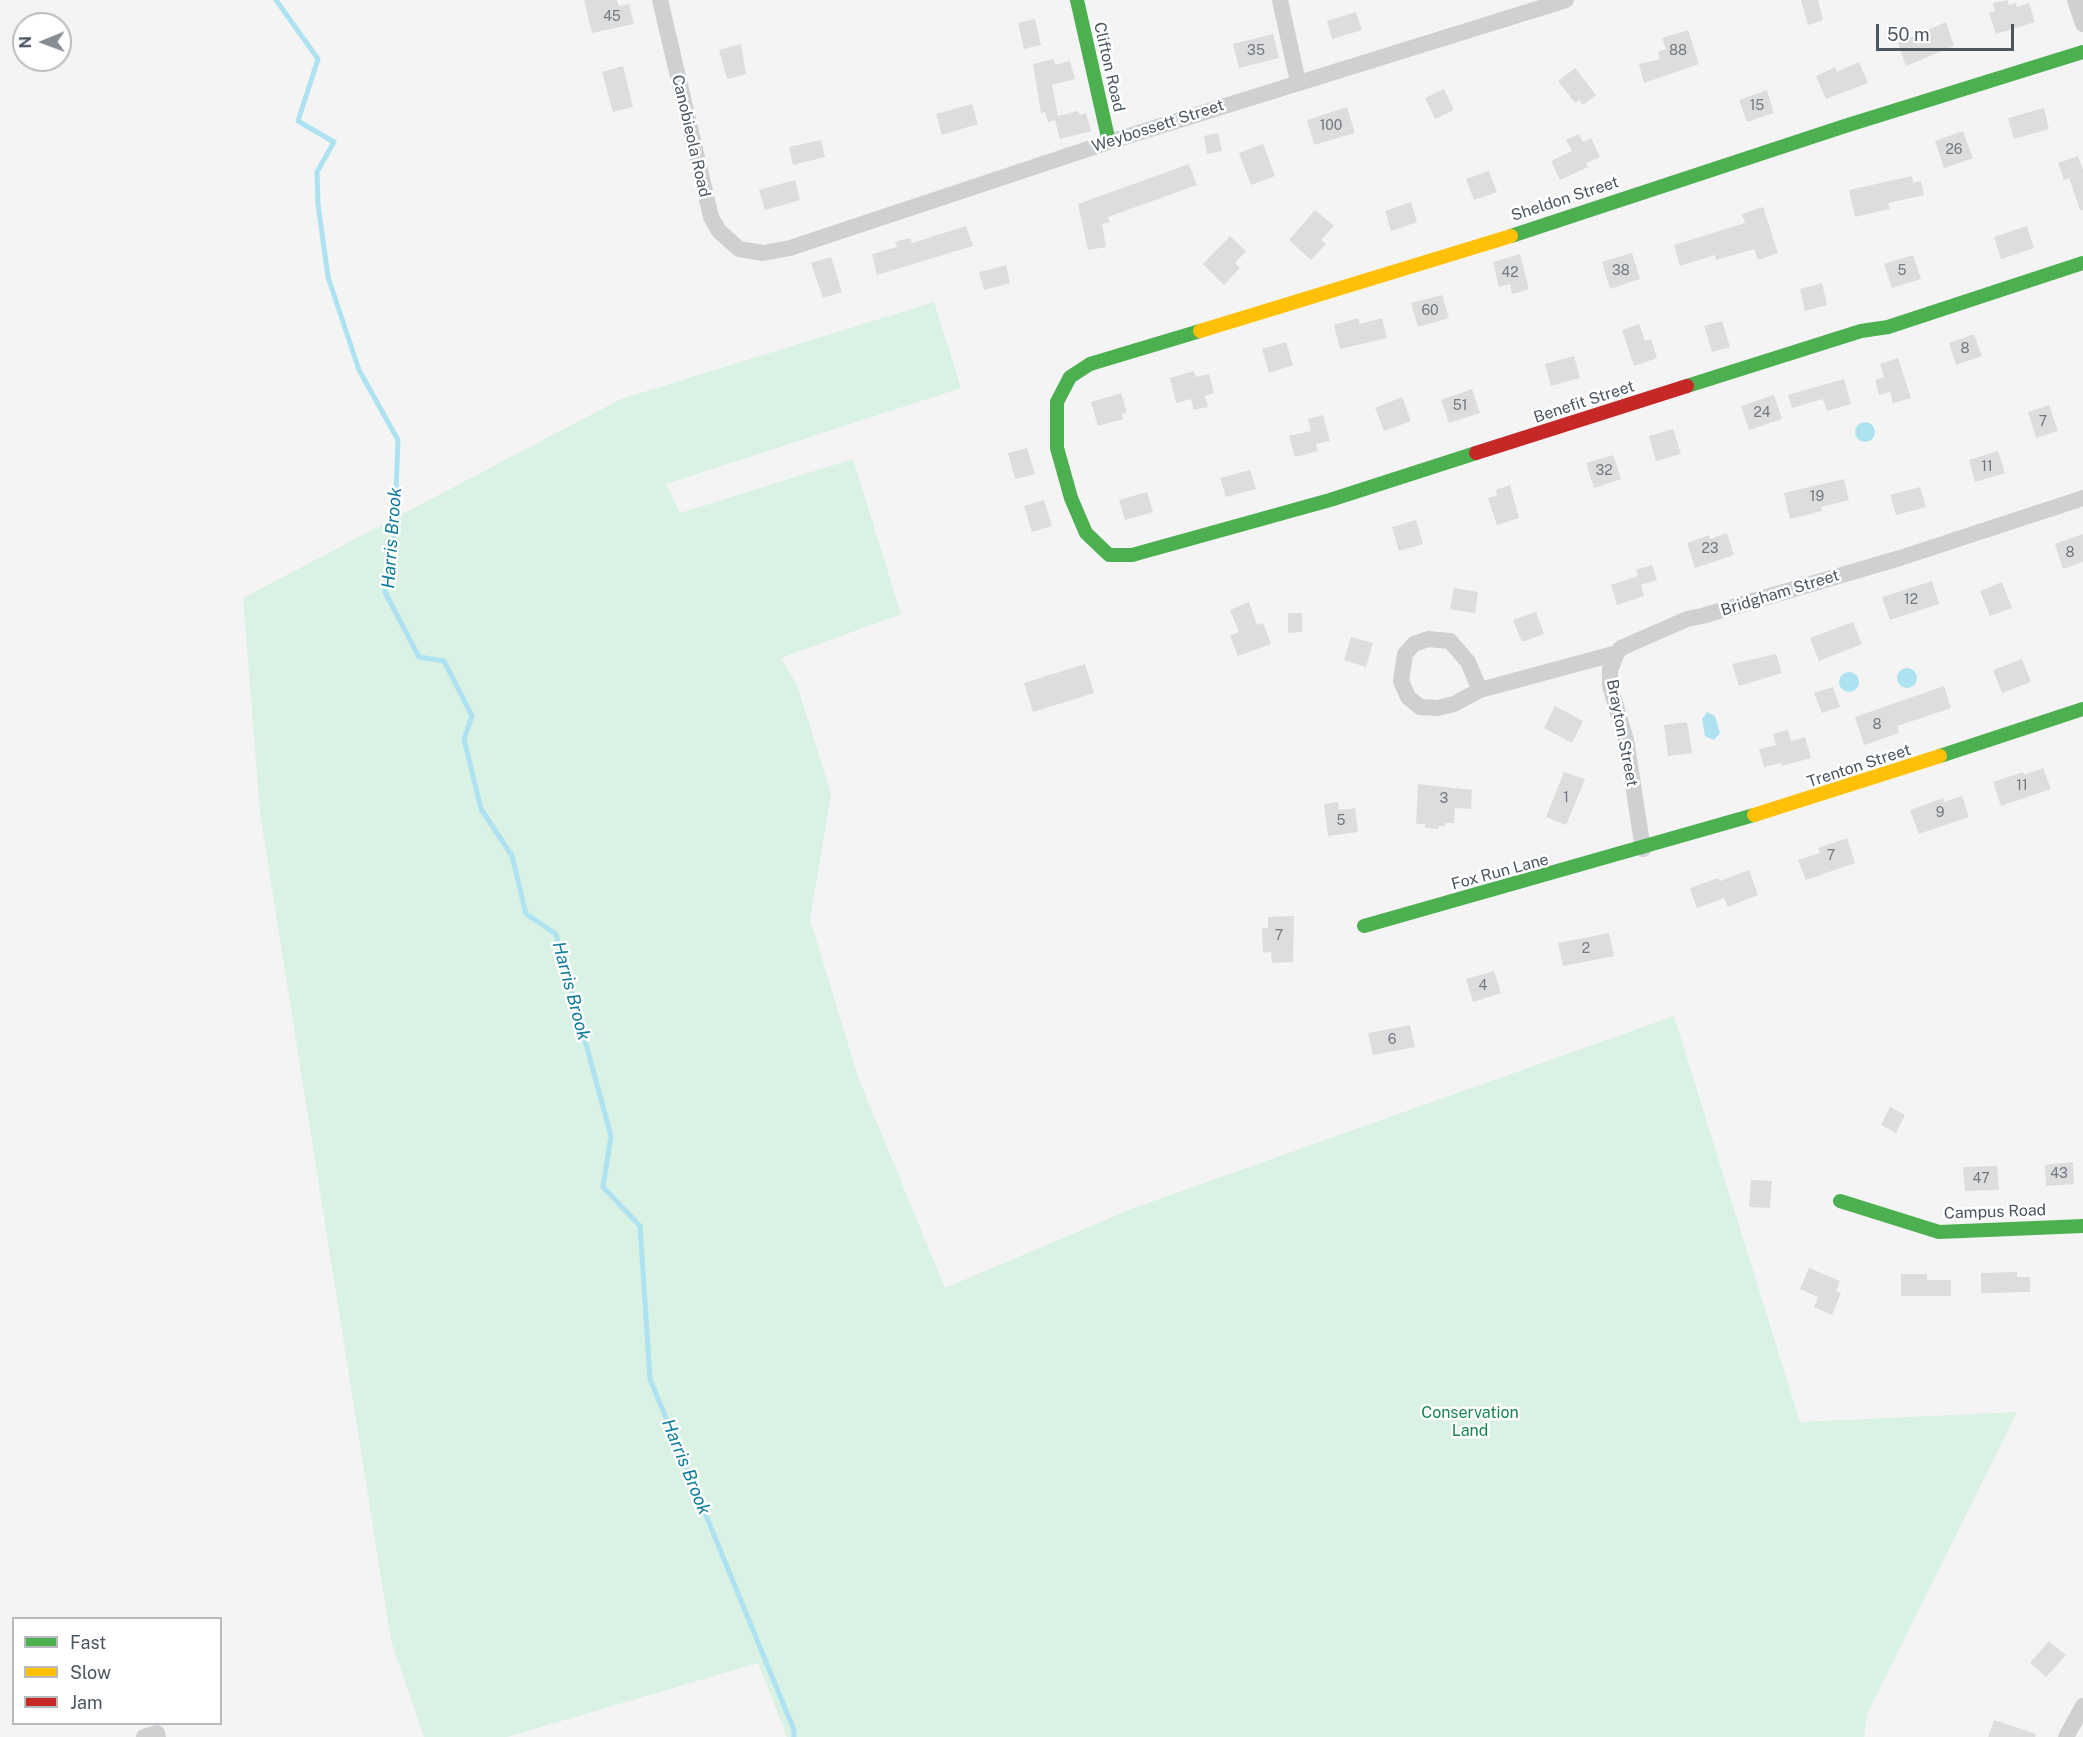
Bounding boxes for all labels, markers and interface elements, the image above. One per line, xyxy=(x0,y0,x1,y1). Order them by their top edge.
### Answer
house number: 45 xyxy=(603,9,621,25)
north arrow xyxy=(12,12,72,72)
scale bar xyxy=(1879,12,2017,50)
street label: Clifton Road xyxy=(1089,20,1129,114)
text: 50 m xyxy=(1887,24,1930,45)
text: N xyxy=(16,36,35,49)
house number: 35 xyxy=(1247,43,1265,59)
house number: 88 xyxy=(1669,43,1687,59)
street label: Canobieola Road xyxy=(668,73,714,199)
street label: Weybossett Street xyxy=(1090,96,1226,156)
house number: 15 xyxy=(1750,98,1764,114)
house number: 100 xyxy=(1320,118,1342,134)
house number: 26 xyxy=(1945,142,1963,158)
street label: Sheldon Street xyxy=(1509,173,1621,225)
house number: 38 xyxy=(1612,263,1630,279)
house number: 5 xyxy=(1898,263,1906,279)
house number: 42 xyxy=(1501,265,1519,281)
house number: 60 xyxy=(1421,303,1439,319)
house number: 8 xyxy=(1960,341,1970,357)
street label: Benefit Street xyxy=(1531,377,1637,427)
house number: 51 xyxy=(1453,398,1467,414)
house number: 24 xyxy=(1753,405,1771,421)
house number: 7 xyxy=(2039,414,2047,430)
house number: 11 xyxy=(1981,459,1993,475)
house number: 32 xyxy=(1595,463,1613,479)
water label: Harris Brook xyxy=(378,487,406,589)
house number: 19 xyxy=(1810,489,1824,505)
house number: 23 xyxy=(1701,541,1719,557)
house number: 8 xyxy=(2065,545,2075,561)
street label: Bridgham Street xyxy=(1718,566,1842,620)
house number: 12 xyxy=(1904,592,1918,608)
street label: Brayton Street xyxy=(1602,678,1642,788)
house number: 8 xyxy=(1872,717,1882,733)
street label: Trenton Street xyxy=(1805,740,1913,792)
house number: 11 xyxy=(2016,778,2028,794)
house number: 1 xyxy=(1563,790,1569,806)
house number: 3 xyxy=(1440,791,1448,807)
house number: 9 xyxy=(1936,805,1944,821)
house number: 5 xyxy=(1337,813,1345,829)
house number: 7 xyxy=(1827,848,1835,864)
street label: Fox Run Lane xyxy=(1449,850,1551,894)
house number: 7 xyxy=(1275,928,1283,944)
water label: Harris Brook xyxy=(547,939,595,1043)
house number: 2 xyxy=(1582,941,1590,957)
house number: 4 xyxy=(1479,978,1487,994)
house number: 6 xyxy=(1388,1032,1396,1048)
house number: 43 xyxy=(2050,1166,2068,1182)
house number: 47 xyxy=(1972,1171,1990,1187)
street label: Campus Road xyxy=(1944,1201,2046,1223)
park label: Conservation Land xyxy=(1421,1403,1519,1441)
water label: Harris Brook xyxy=(657,1416,715,1518)
legend xyxy=(12,1617,222,1725)
text: Fast xyxy=(70,1632,106,1653)
text: Slow xyxy=(70,1662,111,1683)
text: Jam xyxy=(70,1692,103,1713)

